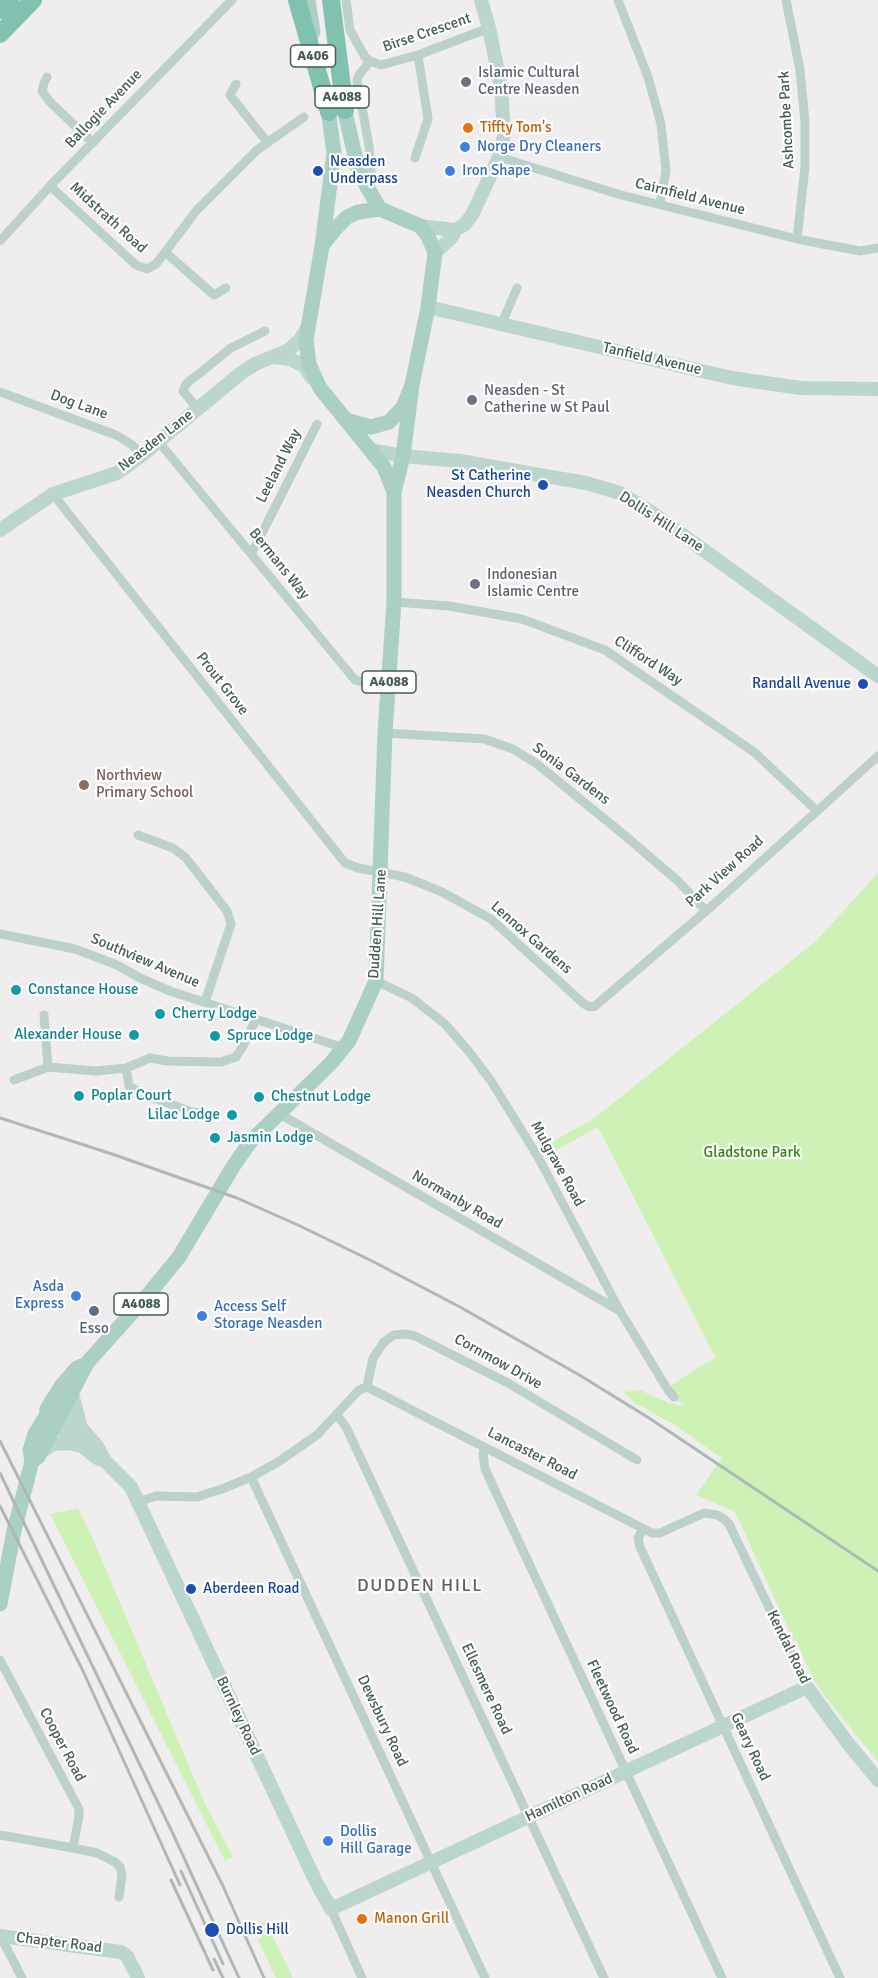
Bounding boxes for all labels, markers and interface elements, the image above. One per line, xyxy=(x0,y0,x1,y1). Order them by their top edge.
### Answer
street label: Birse Crescent xyxy=(380,9,474,57)
road number: A406 xyxy=(290,45,336,67)
place label: Islamic Cultural Centre Neasden xyxy=(478,64,580,99)
street label: Ballogie Avenue xyxy=(62,66,146,152)
street label: Ashcombe Park xyxy=(775,71,799,169)
marker: Islamic Cultural Centre Neasden xyxy=(459,75,473,89)
road number: A4088 xyxy=(315,86,369,108)
place label: Tiffty Tom's xyxy=(480,119,552,137)
marker: Tiffty Tom's xyxy=(461,121,475,135)
place label: Norge Dry Cleaners xyxy=(477,138,601,156)
marker: Norge Dry Cleaners xyxy=(458,140,472,154)
place label: Neasden Underpass xyxy=(330,153,398,188)
place label: Iron Shape xyxy=(462,162,530,180)
marker: Neasden Underpass xyxy=(311,164,325,178)
marker: Iron Shape xyxy=(443,164,457,178)
street label: Cairnfield Avenue xyxy=(633,175,747,219)
street label: Midstrath Road xyxy=(66,179,150,257)
street label: Tanfield Avenue xyxy=(601,339,703,379)
place label: Neasden - St Catherine w St Paul xyxy=(484,382,610,417)
street label: Dog Lane xyxy=(48,386,110,424)
marker: Neasden - St Catherine w St Paul xyxy=(465,393,479,407)
street label: Neasden Lane xyxy=(115,406,197,476)
street label: Leeland Way xyxy=(253,426,305,506)
place label: St Catherine Neasden Church xyxy=(426,467,531,502)
marker: St Catherine Neasden Church xyxy=(536,478,550,492)
street label: Dollis Hill Lane xyxy=(615,488,707,556)
street label: Bermans Way xyxy=(245,525,313,603)
place label: Indonesian Islamic Centre xyxy=(487,566,579,601)
marker: Indonesian Islamic Centre xyxy=(468,577,482,591)
street label: Clifford Way xyxy=(610,632,686,690)
street label: Prout Grove xyxy=(192,649,252,719)
road number: A4088 xyxy=(362,671,416,693)
place label: Randall Avenue xyxy=(752,675,851,693)
marker: Randall Avenue xyxy=(856,677,870,691)
street label: Sonia Gardens xyxy=(529,739,613,809)
place label: Northview Primary School xyxy=(96,767,193,802)
marker: Northview Primary School xyxy=(77,778,91,792)
street label: Park View Road xyxy=(682,832,768,912)
street label: Dudden Hill Lane xyxy=(365,869,391,979)
street label: Lennox Gardens xyxy=(487,898,575,978)
street label: Southview Avenue xyxy=(88,930,202,992)
place label: Constance House xyxy=(28,981,139,999)
marker: Constance House xyxy=(9,983,23,997)
place label: Cherry Lodge xyxy=(172,1005,257,1023)
marker: Cherry Lodge xyxy=(153,1007,167,1021)
place label: Alexander House xyxy=(14,1026,122,1044)
place label: Spruce Lodge xyxy=(227,1027,313,1045)
marker: Alexander House xyxy=(127,1028,141,1042)
marker: Spruce Lodge xyxy=(208,1029,222,1043)
place label: Poplar Court xyxy=(91,1087,172,1105)
place label: Chestnut Lodge xyxy=(271,1088,371,1106)
marker: Poplar Court xyxy=(72,1089,86,1103)
marker: Chestnut Lodge xyxy=(252,1090,266,1104)
place label: Lilac Lodge xyxy=(147,1106,220,1124)
marker: Lilac Lodge xyxy=(225,1108,239,1122)
street label: Mulgrave Road xyxy=(526,1118,588,1210)
place label: Jasmin Lodge xyxy=(227,1129,314,1147)
marker: Jasmin Lodge xyxy=(208,1131,222,1145)
park label: Gladstone Park xyxy=(704,1144,800,1162)
street label: Normanby Road xyxy=(409,1167,505,1233)
place label: Asda Express xyxy=(15,1278,64,1313)
marker: Asda Express xyxy=(69,1289,83,1303)
road number: A4088 xyxy=(114,1293,168,1315)
place label: Access Self Storage Neasden xyxy=(214,1298,322,1333)
marker: Esso xyxy=(87,1304,101,1318)
marker: Access Self Storage Neasden xyxy=(195,1309,209,1323)
place label: Esso xyxy=(79,1320,109,1338)
street label: Cornmow Drive xyxy=(451,1330,545,1394)
street label: Lancaster Road xyxy=(484,1424,580,1484)
district label: DUDDEN HILL xyxy=(357,1575,483,1597)
place label: Aberdeen Road xyxy=(203,1580,300,1598)
marker: Aberdeen Road xyxy=(184,1582,198,1596)
street label: Kendal Road xyxy=(762,1607,814,1687)
street label: Ellesmere Road xyxy=(457,1640,515,1738)
street label: Fleetwood Road xyxy=(582,1657,642,1757)
street label: Dewsbury Road xyxy=(353,1672,411,1770)
street label: Burnley Road xyxy=(212,1674,264,1758)
street label: Cooper Road xyxy=(35,1705,89,1785)
street label: Geary Road xyxy=(726,1710,774,1784)
street label: Hamilton Road xyxy=(522,1770,616,1826)
place label: Dollis Hill Garage xyxy=(340,1823,412,1858)
marker: Dollis Hill Garage xyxy=(321,1834,335,1848)
place label: Manon Grill xyxy=(374,1910,449,1928)
marker: Manon Grill xyxy=(355,1912,369,1926)
marker: Dollis Hill xyxy=(203,1921,221,1939)
place label: Dollis Hill xyxy=(226,1921,289,1939)
street label: Chapter Road xyxy=(15,1929,103,1957)

